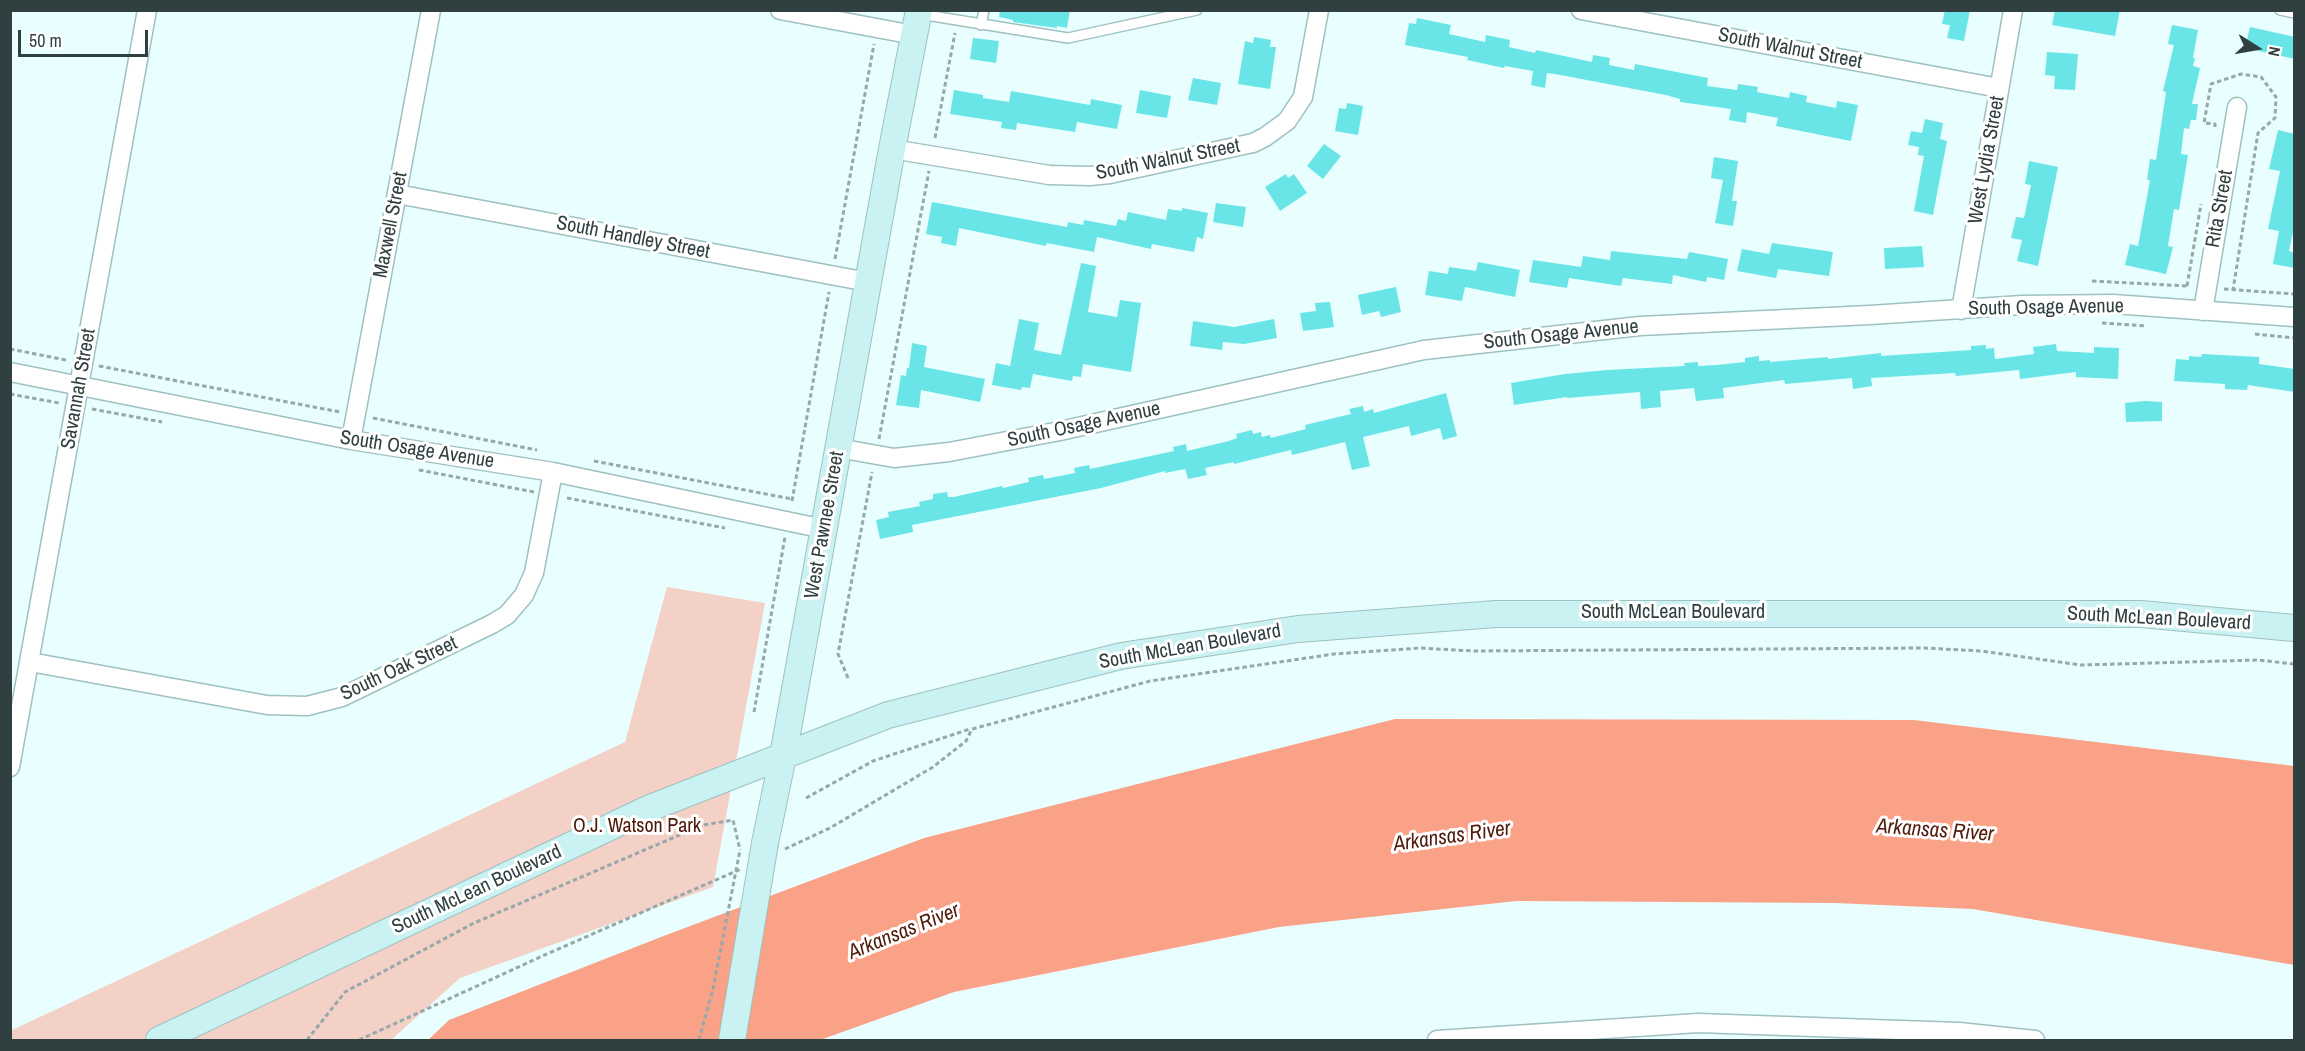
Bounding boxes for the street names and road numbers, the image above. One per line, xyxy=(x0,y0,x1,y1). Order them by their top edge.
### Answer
street label: South Walnut Street xyxy=(1716,23,1864,75)
street label: West Lydia Street xyxy=(1964,94,2010,226)
street label: South Walnut Street xyxy=(1094,134,1242,186)
street label: Rita Street xyxy=(2201,168,2239,250)
street label: Maxwell Street xyxy=(369,170,413,280)
street label: South Handley Street xyxy=(554,211,712,265)
street label: South Osage Avenue xyxy=(1968,295,2124,321)
street label: South Osage Avenue xyxy=(1482,315,1640,355)
street label: Savannah Street xyxy=(57,327,101,451)
street label: South Osage Avenue xyxy=(1005,397,1163,453)
street label: South Osage Avenue xyxy=(338,426,496,474)
street label: West Pawnee Street xyxy=(800,449,850,601)
street label: South McLean Boulevard xyxy=(1581,601,1765,625)
street label: South McLean Boulevard xyxy=(2066,602,2252,636)
street label: South McLean Boulevard xyxy=(1097,619,1283,675)
street label: South Oak Street xyxy=(337,632,461,706)
street label: South McLean Boulevard xyxy=(388,840,566,940)

